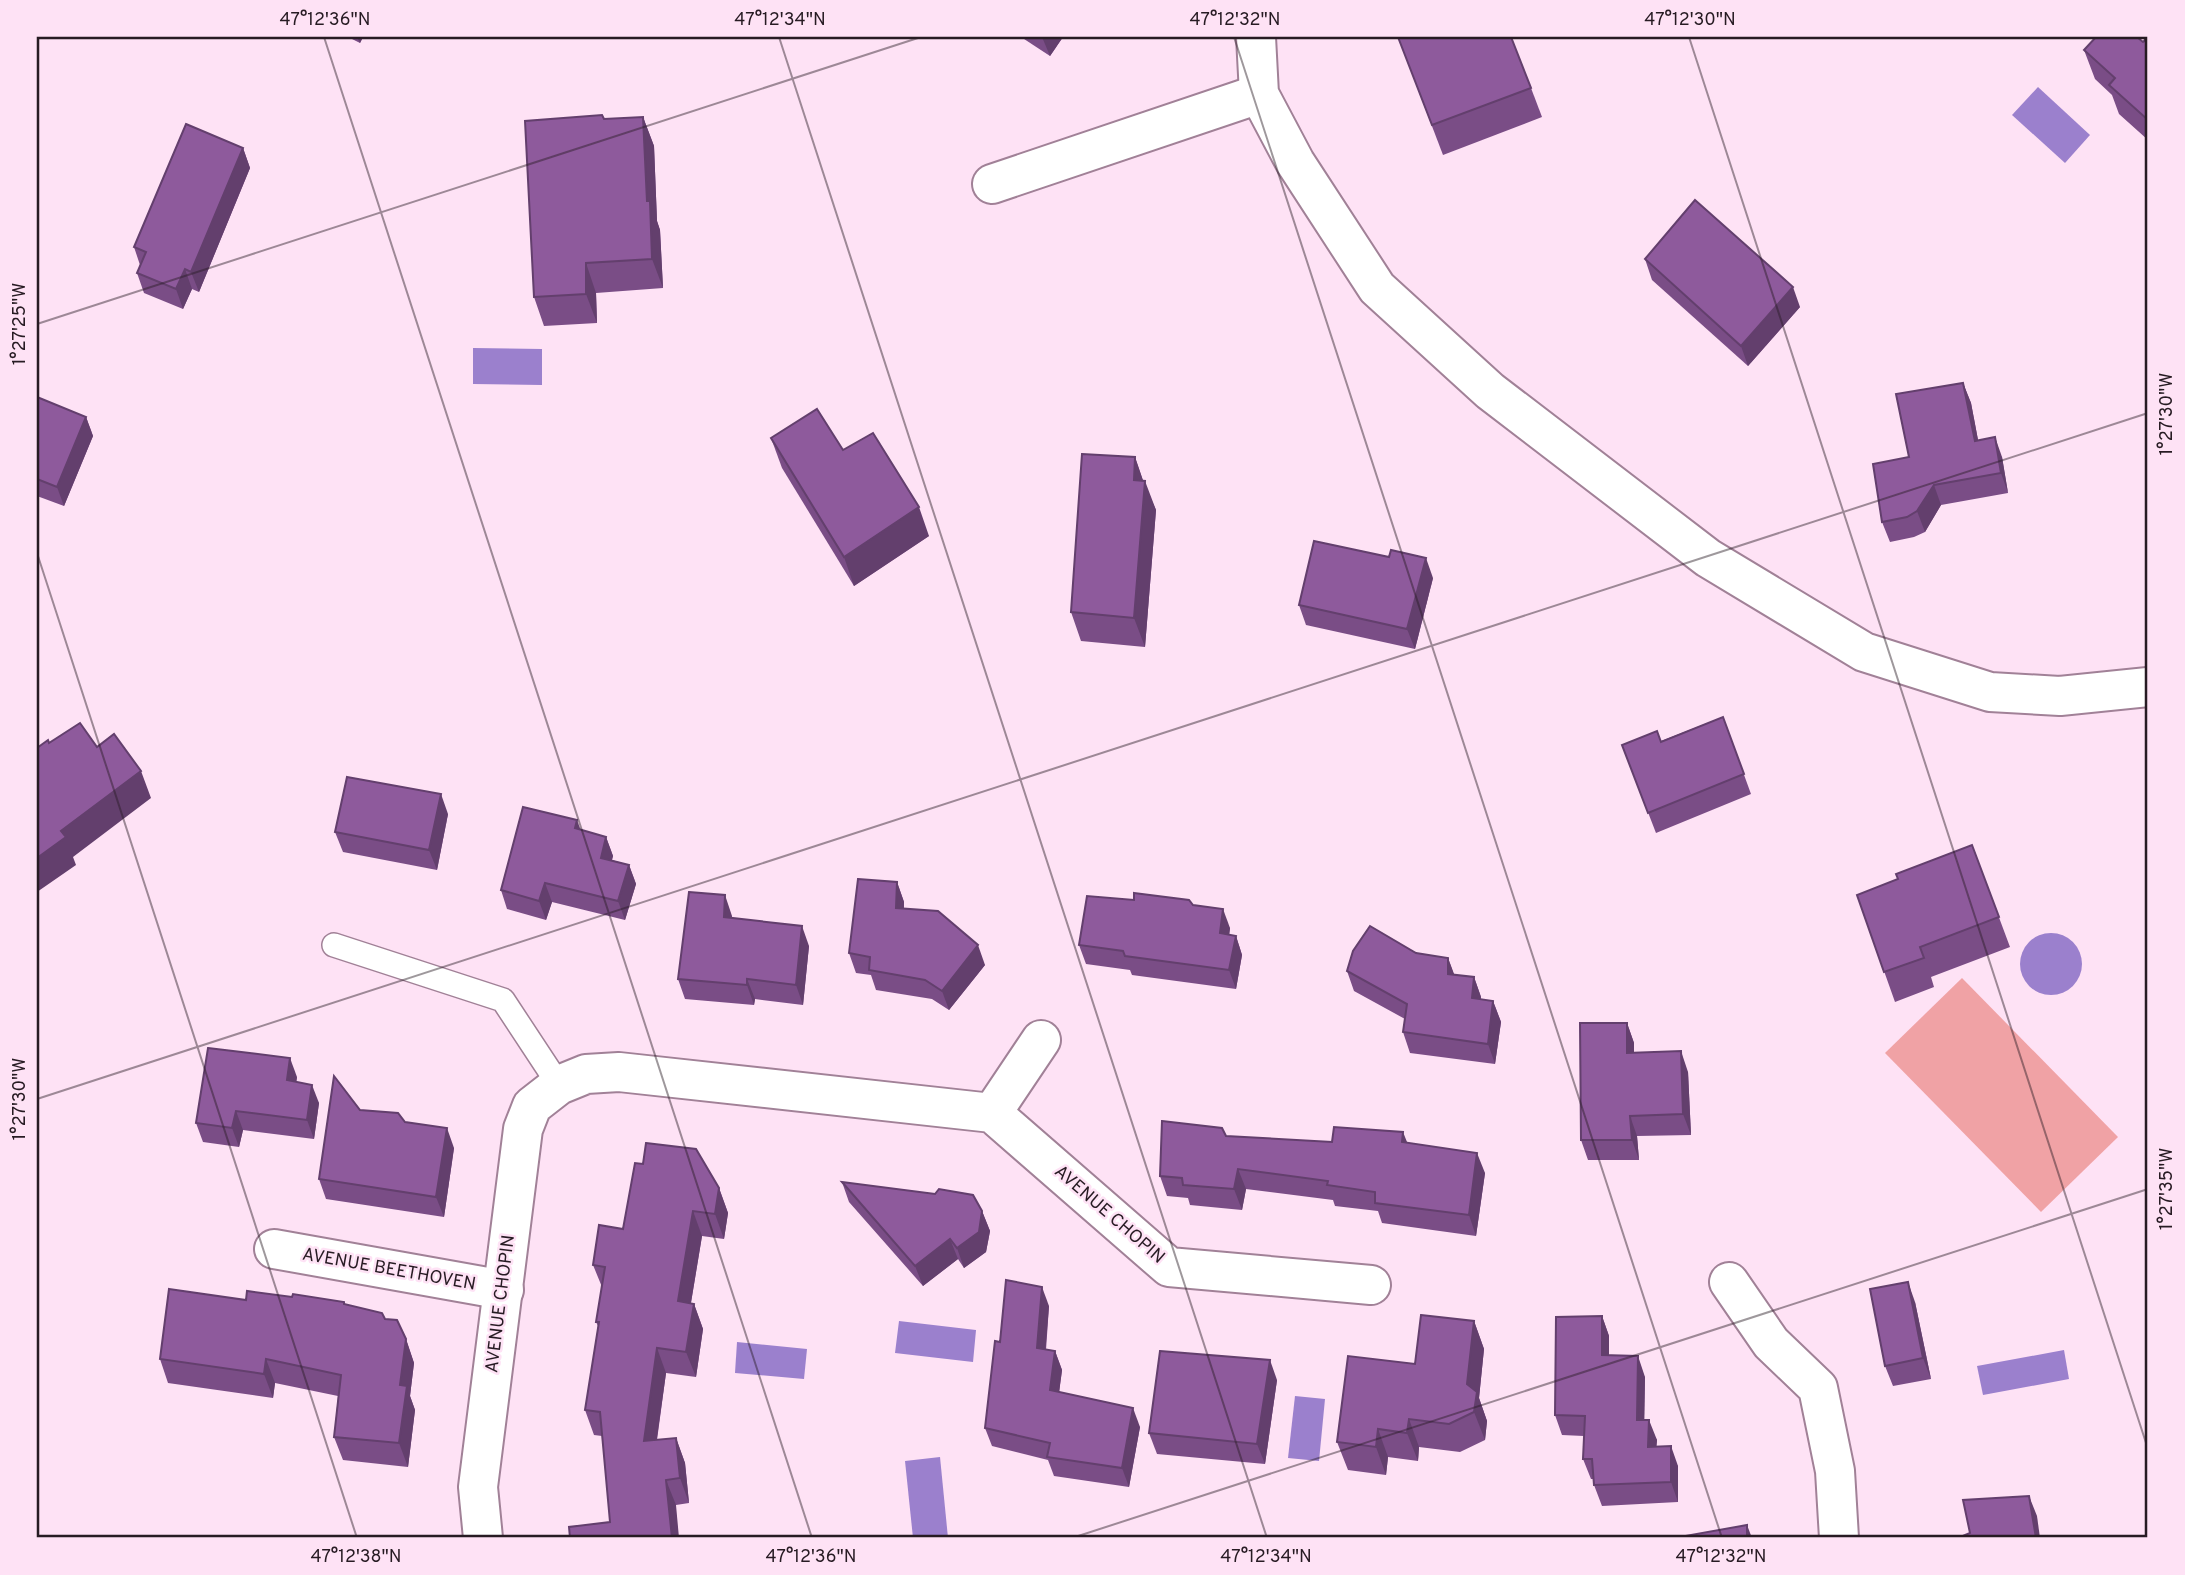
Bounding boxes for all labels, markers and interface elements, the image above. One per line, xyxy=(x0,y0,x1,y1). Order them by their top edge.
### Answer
text: 47°12'36"N xyxy=(280,9,370,32)
text: 47°12'34"N xyxy=(734,9,826,32)
text: 47°12'32"N xyxy=(1190,9,1280,32)
text: 47°12'30"N xyxy=(1644,9,1736,32)
text: 1°27'25"W xyxy=(9,283,32,365)
text: 1°27'30"W xyxy=(2156,373,2179,455)
text: 1°27'30"W xyxy=(9,1058,32,1140)
text: 1°27'35"W xyxy=(2156,1148,2179,1230)
street label: AVENUE CHOPIN xyxy=(1049,1161,1169,1269)
street label: AVENUE CHOPIN xyxy=(481,1234,521,1374)
street label: AVENUE BEETHOVEN xyxy=(300,1243,478,1297)
text: 47°12'38"N xyxy=(310,1546,402,1569)
text: 47°12'36"N xyxy=(766,1546,856,1569)
text: 47°12'34"N xyxy=(1220,1546,1312,1569)
text: 47°12'32"N xyxy=(1676,1546,1766,1569)

